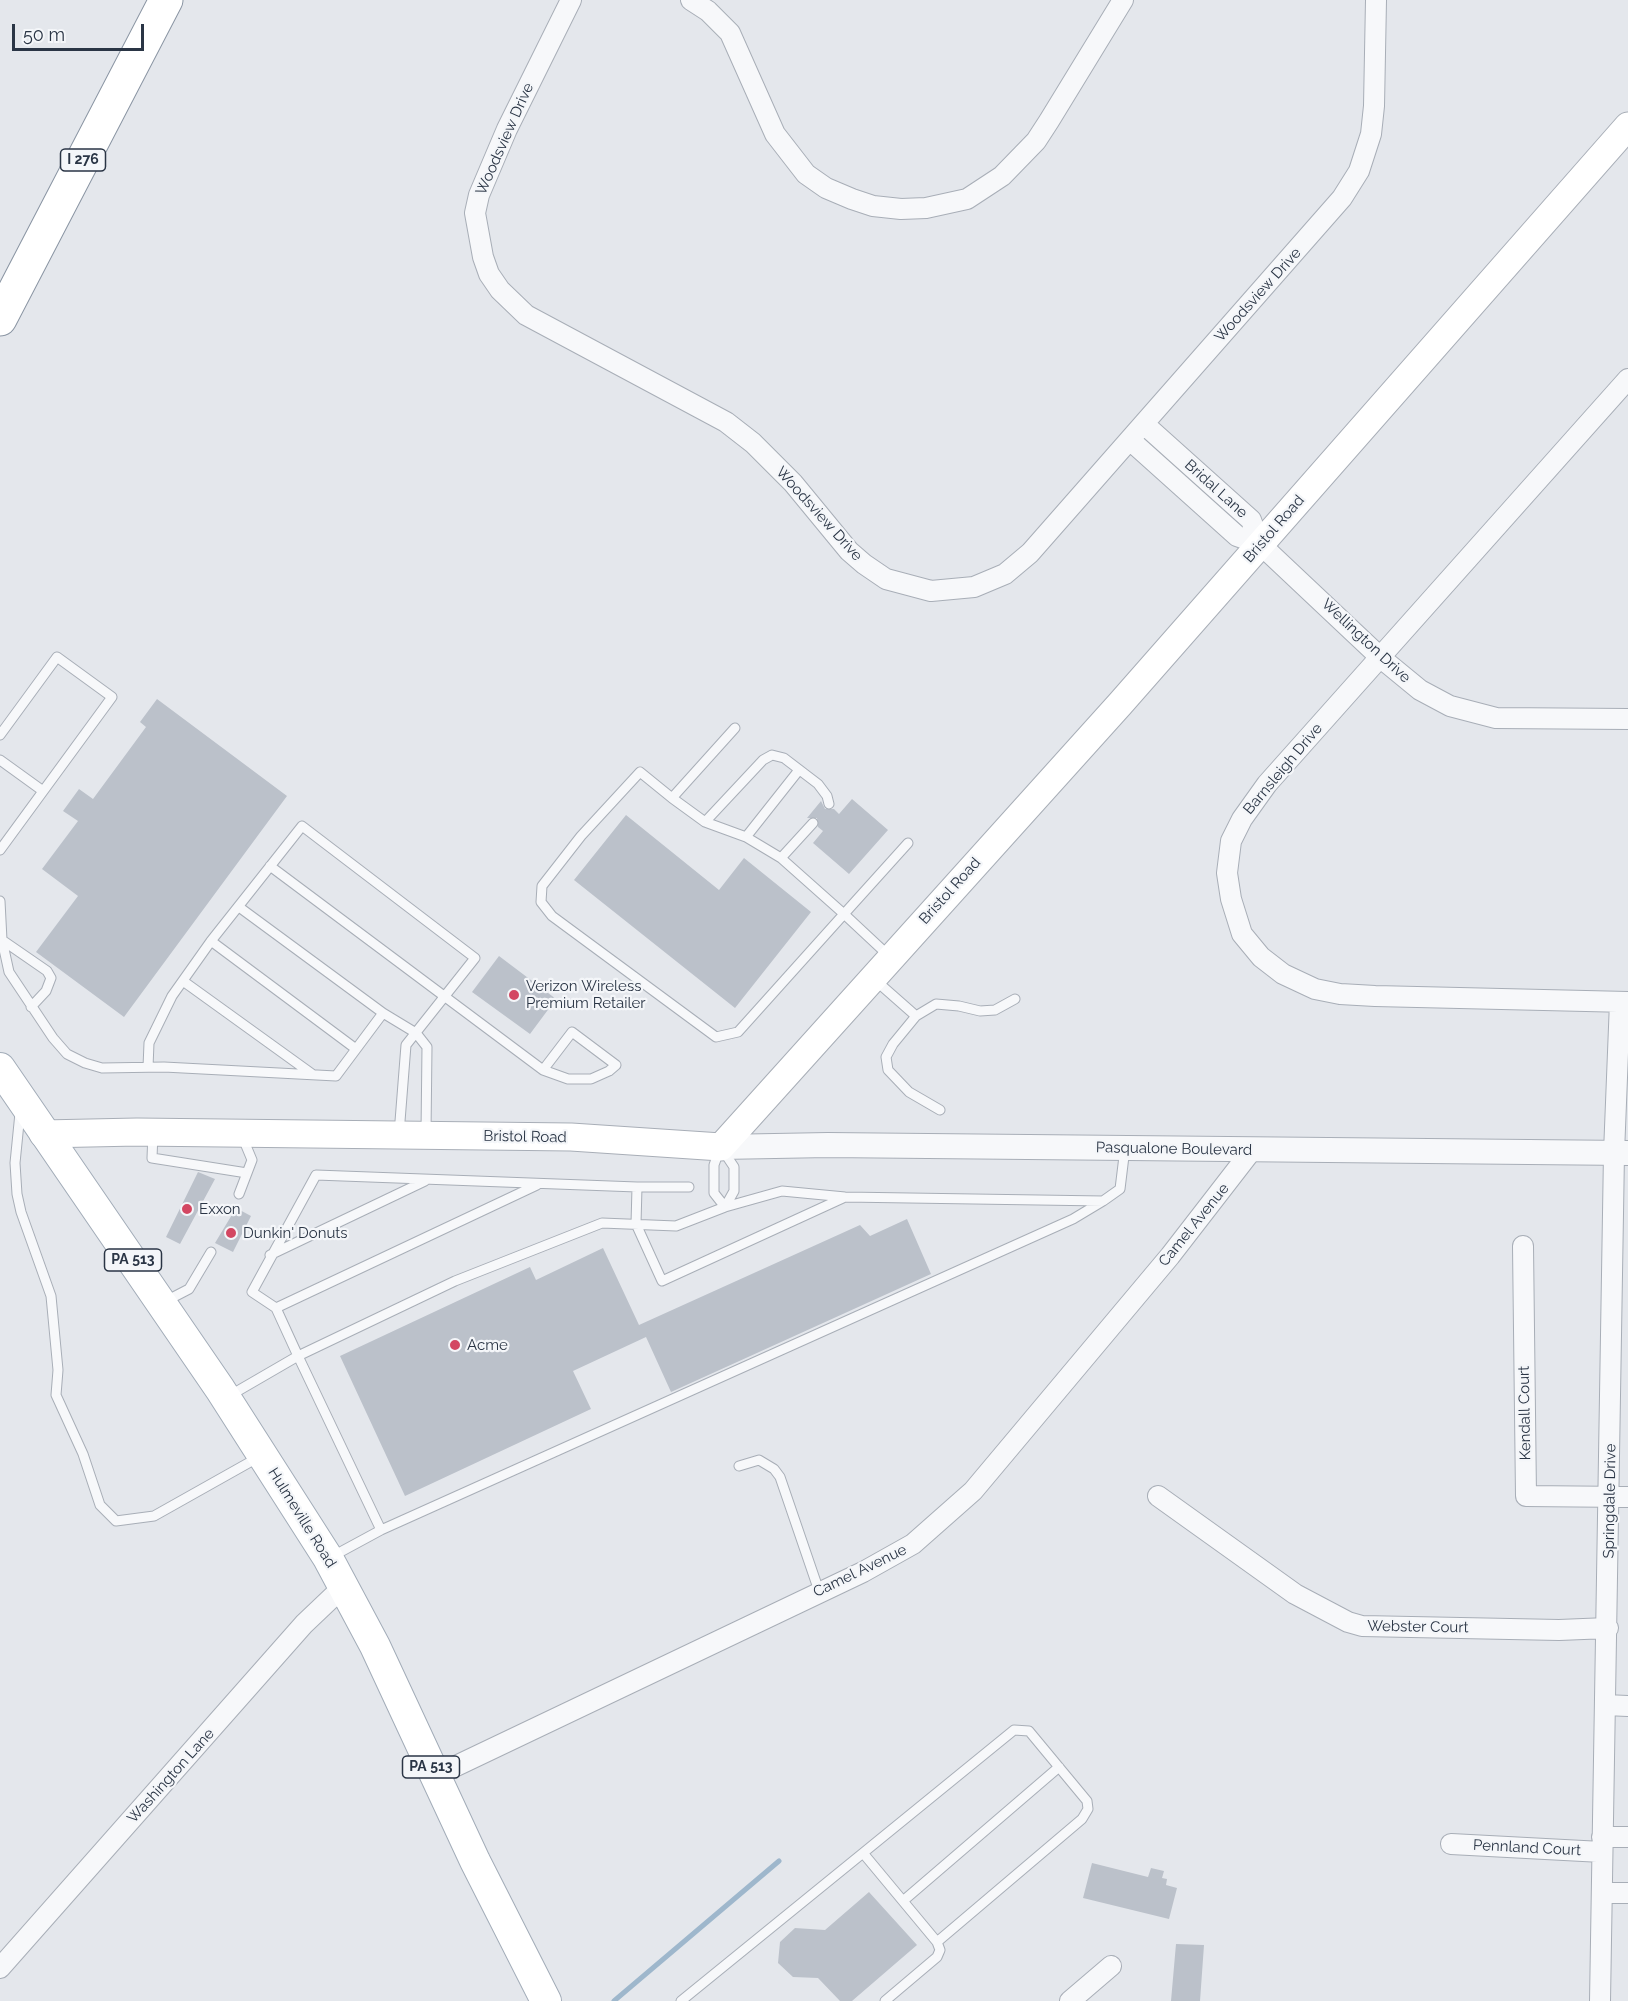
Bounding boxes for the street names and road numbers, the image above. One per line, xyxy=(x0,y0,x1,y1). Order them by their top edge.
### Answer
street label: Woodsview Drive xyxy=(472,80,538,198)
road number: I 276 xyxy=(60,149,106,171)
street label: Woodsview Drive xyxy=(1211,244,1305,346)
street label: Bridal Lane xyxy=(1181,456,1251,522)
street label: Woodsview Drive xyxy=(772,463,866,565)
street label: Bristol Road xyxy=(1240,492,1308,566)
street label: Wellington Drive xyxy=(1318,595,1414,687)
street label: Barnsleigh Drive xyxy=(1240,720,1326,818)
street label: Bristol Road xyxy=(915,854,985,928)
street label: Bristol Road xyxy=(483,1127,567,1147)
street label: Pasqualone Boulevard xyxy=(1096,1139,1252,1159)
street label: Camel Avenue xyxy=(1155,1180,1233,1270)
road number: PA 513 xyxy=(104,1249,162,1271)
street label: Kendall Court xyxy=(1515,1366,1535,1460)
street label: Springdale Drive xyxy=(1600,1443,1620,1559)
street label: Hulmeville Road xyxy=(264,1465,340,1571)
street label: Camel Avenue xyxy=(810,1541,910,1601)
street label: Webster Court xyxy=(1367,1617,1469,1637)
street label: Washington Lane xyxy=(124,1725,218,1827)
road number: PA 513 xyxy=(402,1756,460,1778)
street label: Pennland Court xyxy=(1473,1836,1581,1860)

